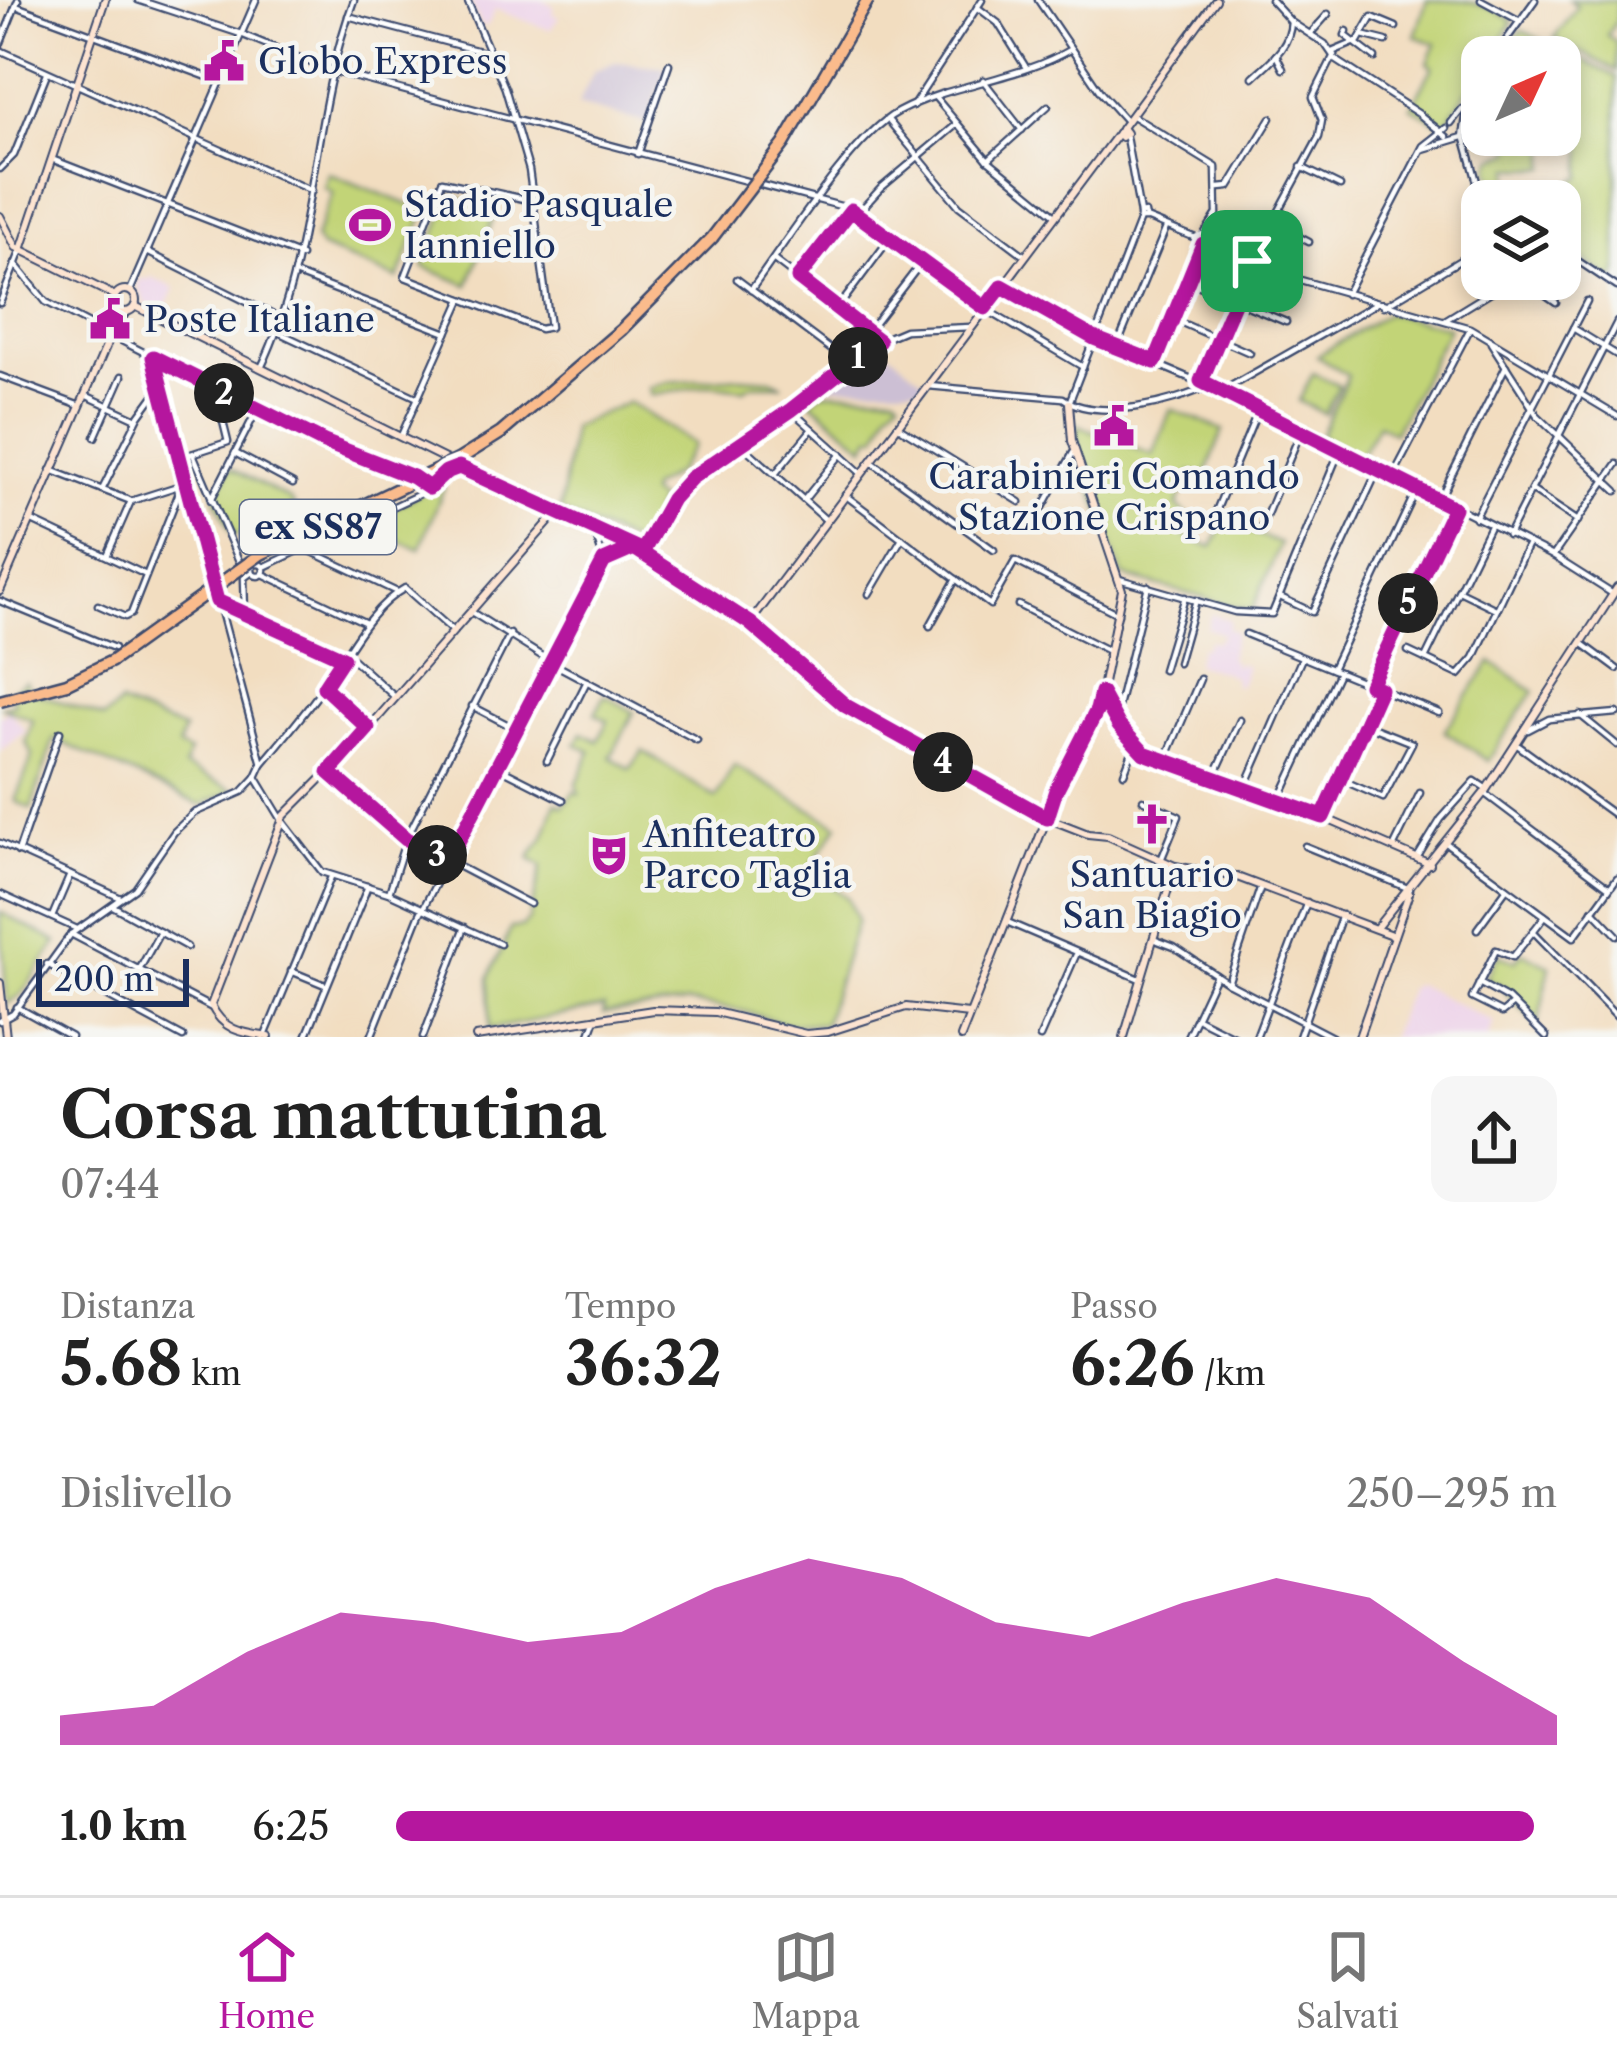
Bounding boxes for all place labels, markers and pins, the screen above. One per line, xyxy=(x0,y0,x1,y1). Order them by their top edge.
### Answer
public building icon: Globo Express xyxy=(201,38,247,84)
place label: Globo Express xyxy=(258,39,507,83)
place label: Stadio Pasquale Ianniello xyxy=(404,182,674,267)
sports icon: Stadio Pasquale Ianniello xyxy=(347,202,393,248)
pin xyxy=(1201,210,1303,312)
public building icon: Poste Italiane xyxy=(87,296,133,342)
place label: Poste Italiane xyxy=(144,297,375,341)
pin: 1 xyxy=(828,327,888,387)
pin: 2 xyxy=(194,363,254,423)
public building icon: Carabinieri Comando Stazione Crispano xyxy=(1091,403,1137,449)
place label: Carabinieri Comando Stazione Crispano xyxy=(928,454,1300,539)
pin: 5 xyxy=(1378,573,1438,633)
pin: 4 xyxy=(913,732,973,792)
church icon: Santuario San Biagio xyxy=(1129,801,1175,847)
place label: Anfiteatro Parco Taglia xyxy=(642,812,852,897)
pin: 3 xyxy=(407,825,467,885)
theatre icon: Anfiteatro Parco Taglia xyxy=(586,832,632,878)
place label: Santuario San Biagio xyxy=(1062,852,1242,937)

